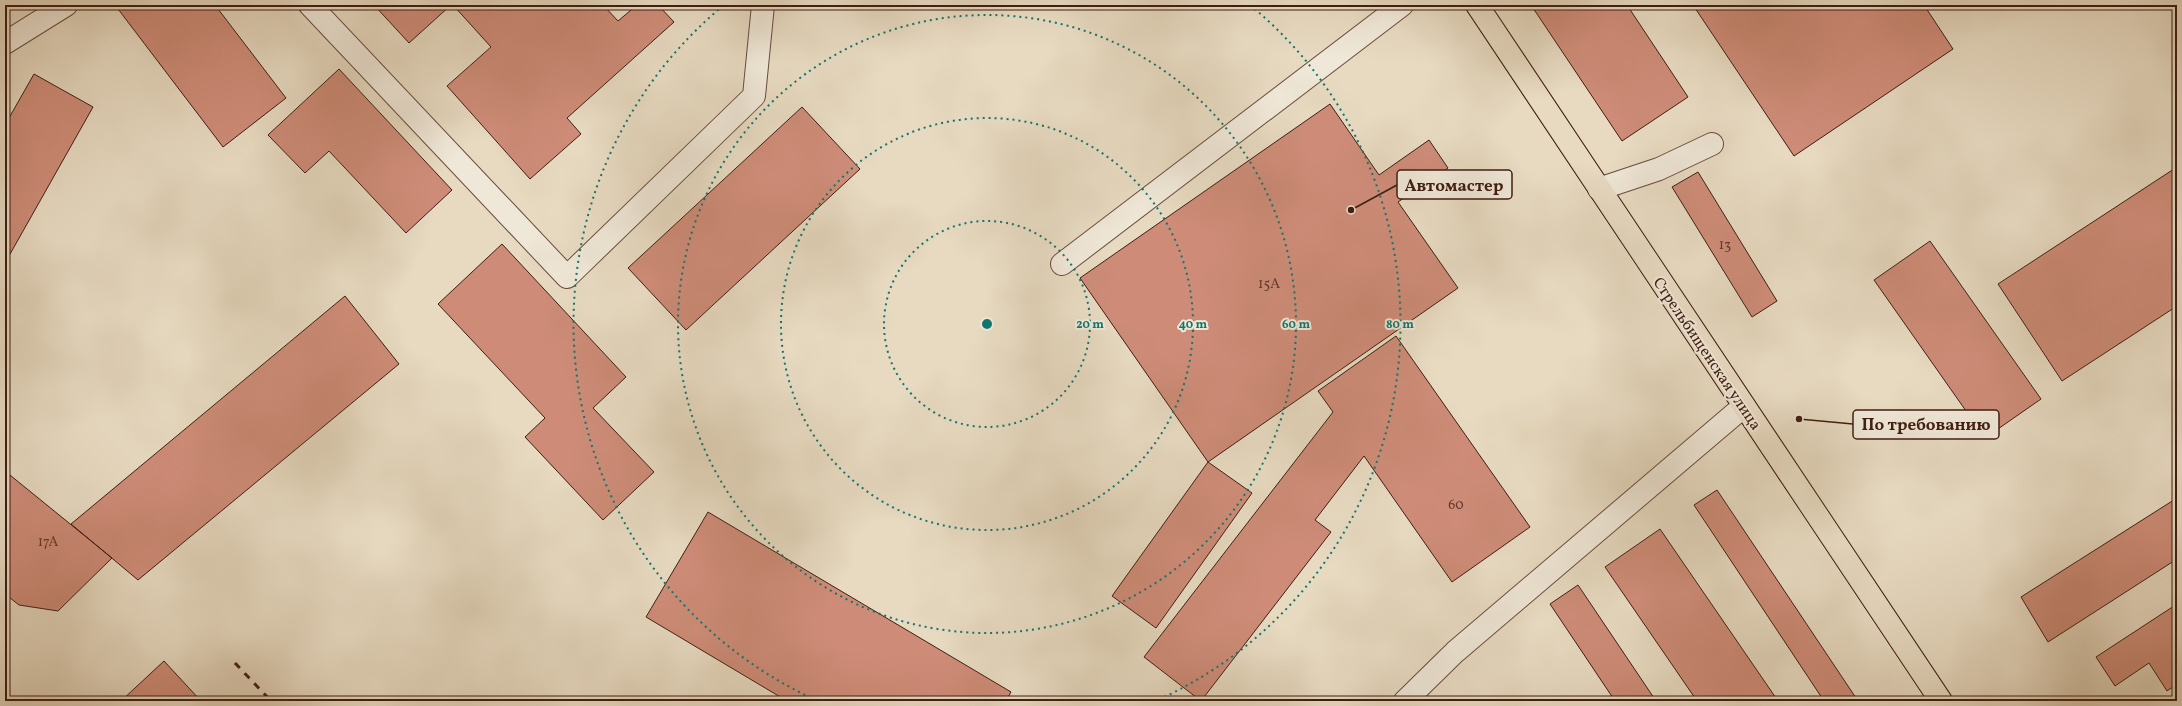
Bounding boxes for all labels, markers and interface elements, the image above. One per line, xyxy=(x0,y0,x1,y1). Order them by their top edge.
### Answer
callout: Автомастер xyxy=(1397,170,1512,199)
text: Автомастер xyxy=(1405,175,1504,198)
house number: 13 xyxy=(1719,236,1731,255)
street label: Стрельбищенская улица xyxy=(1647,273,1766,435)
house number: 15А xyxy=(1258,275,1280,294)
centre of rings xyxy=(980,317,994,331)
text: 20 m xyxy=(1076,317,1104,333)
text: 40 m xyxy=(1179,317,1208,333)
text: 60 m xyxy=(1282,317,1310,333)
text: 80 m xyxy=(1386,317,1414,333)
callout: По требованию xyxy=(1853,410,1999,439)
text: По требованию xyxy=(1861,414,1991,437)
house number: 60 xyxy=(1448,496,1464,515)
house number: 17А xyxy=(38,533,58,552)

